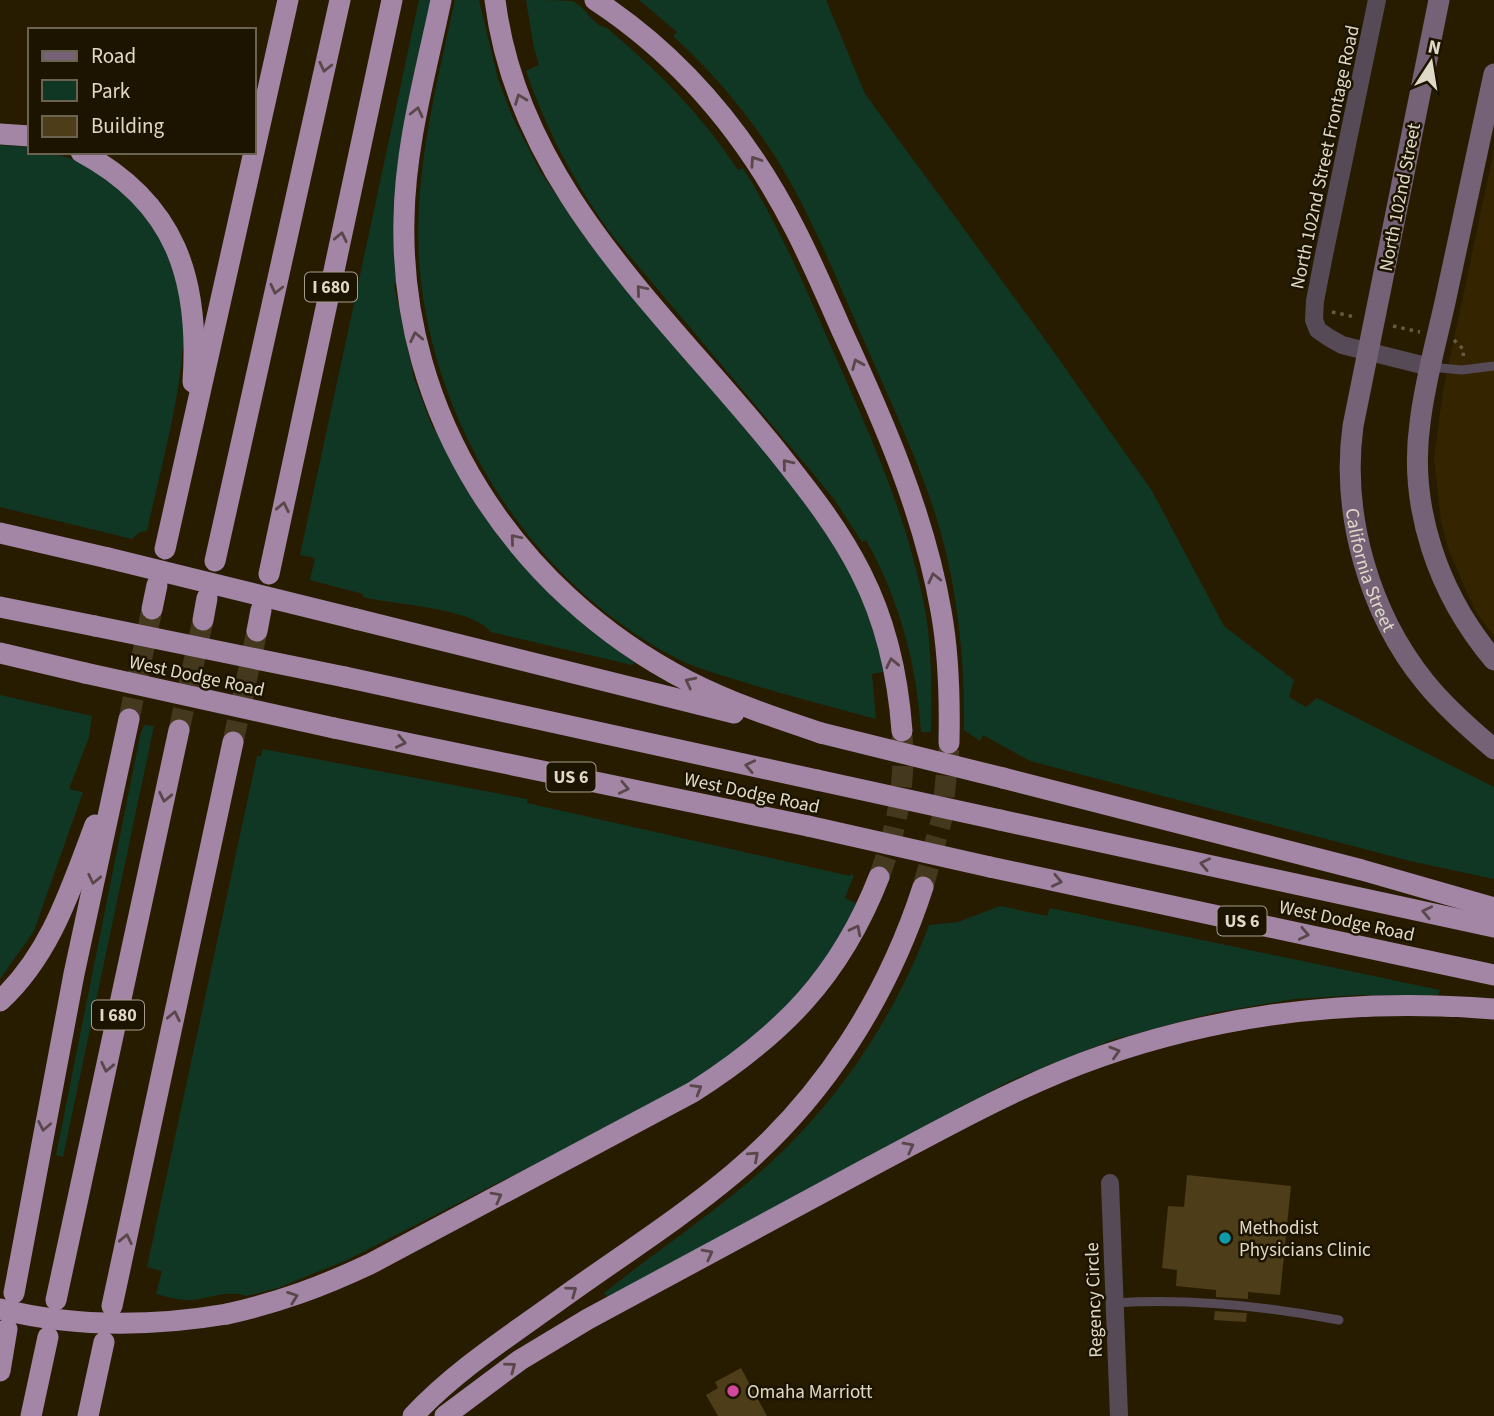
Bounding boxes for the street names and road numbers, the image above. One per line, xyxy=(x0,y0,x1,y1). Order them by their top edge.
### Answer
street label: North 102nd Street Frontage Road xyxy=(1284,23,1367,292)
street label: North 102nd Street xyxy=(1373,120,1428,274)
road number: I 680 xyxy=(305,272,357,302)
street label: California Street xyxy=(1338,506,1402,637)
street label: West Dodge Road xyxy=(126,649,267,704)
road number: US 6 xyxy=(546,762,596,792)
street label: West Dodge Road xyxy=(681,766,822,821)
street label: West Dodge Road xyxy=(1276,894,1417,949)
road number: US 6 xyxy=(1218,906,1266,936)
road number: I 680 xyxy=(92,1000,144,1030)
street label: Regency Circle xyxy=(1079,1242,1110,1358)

